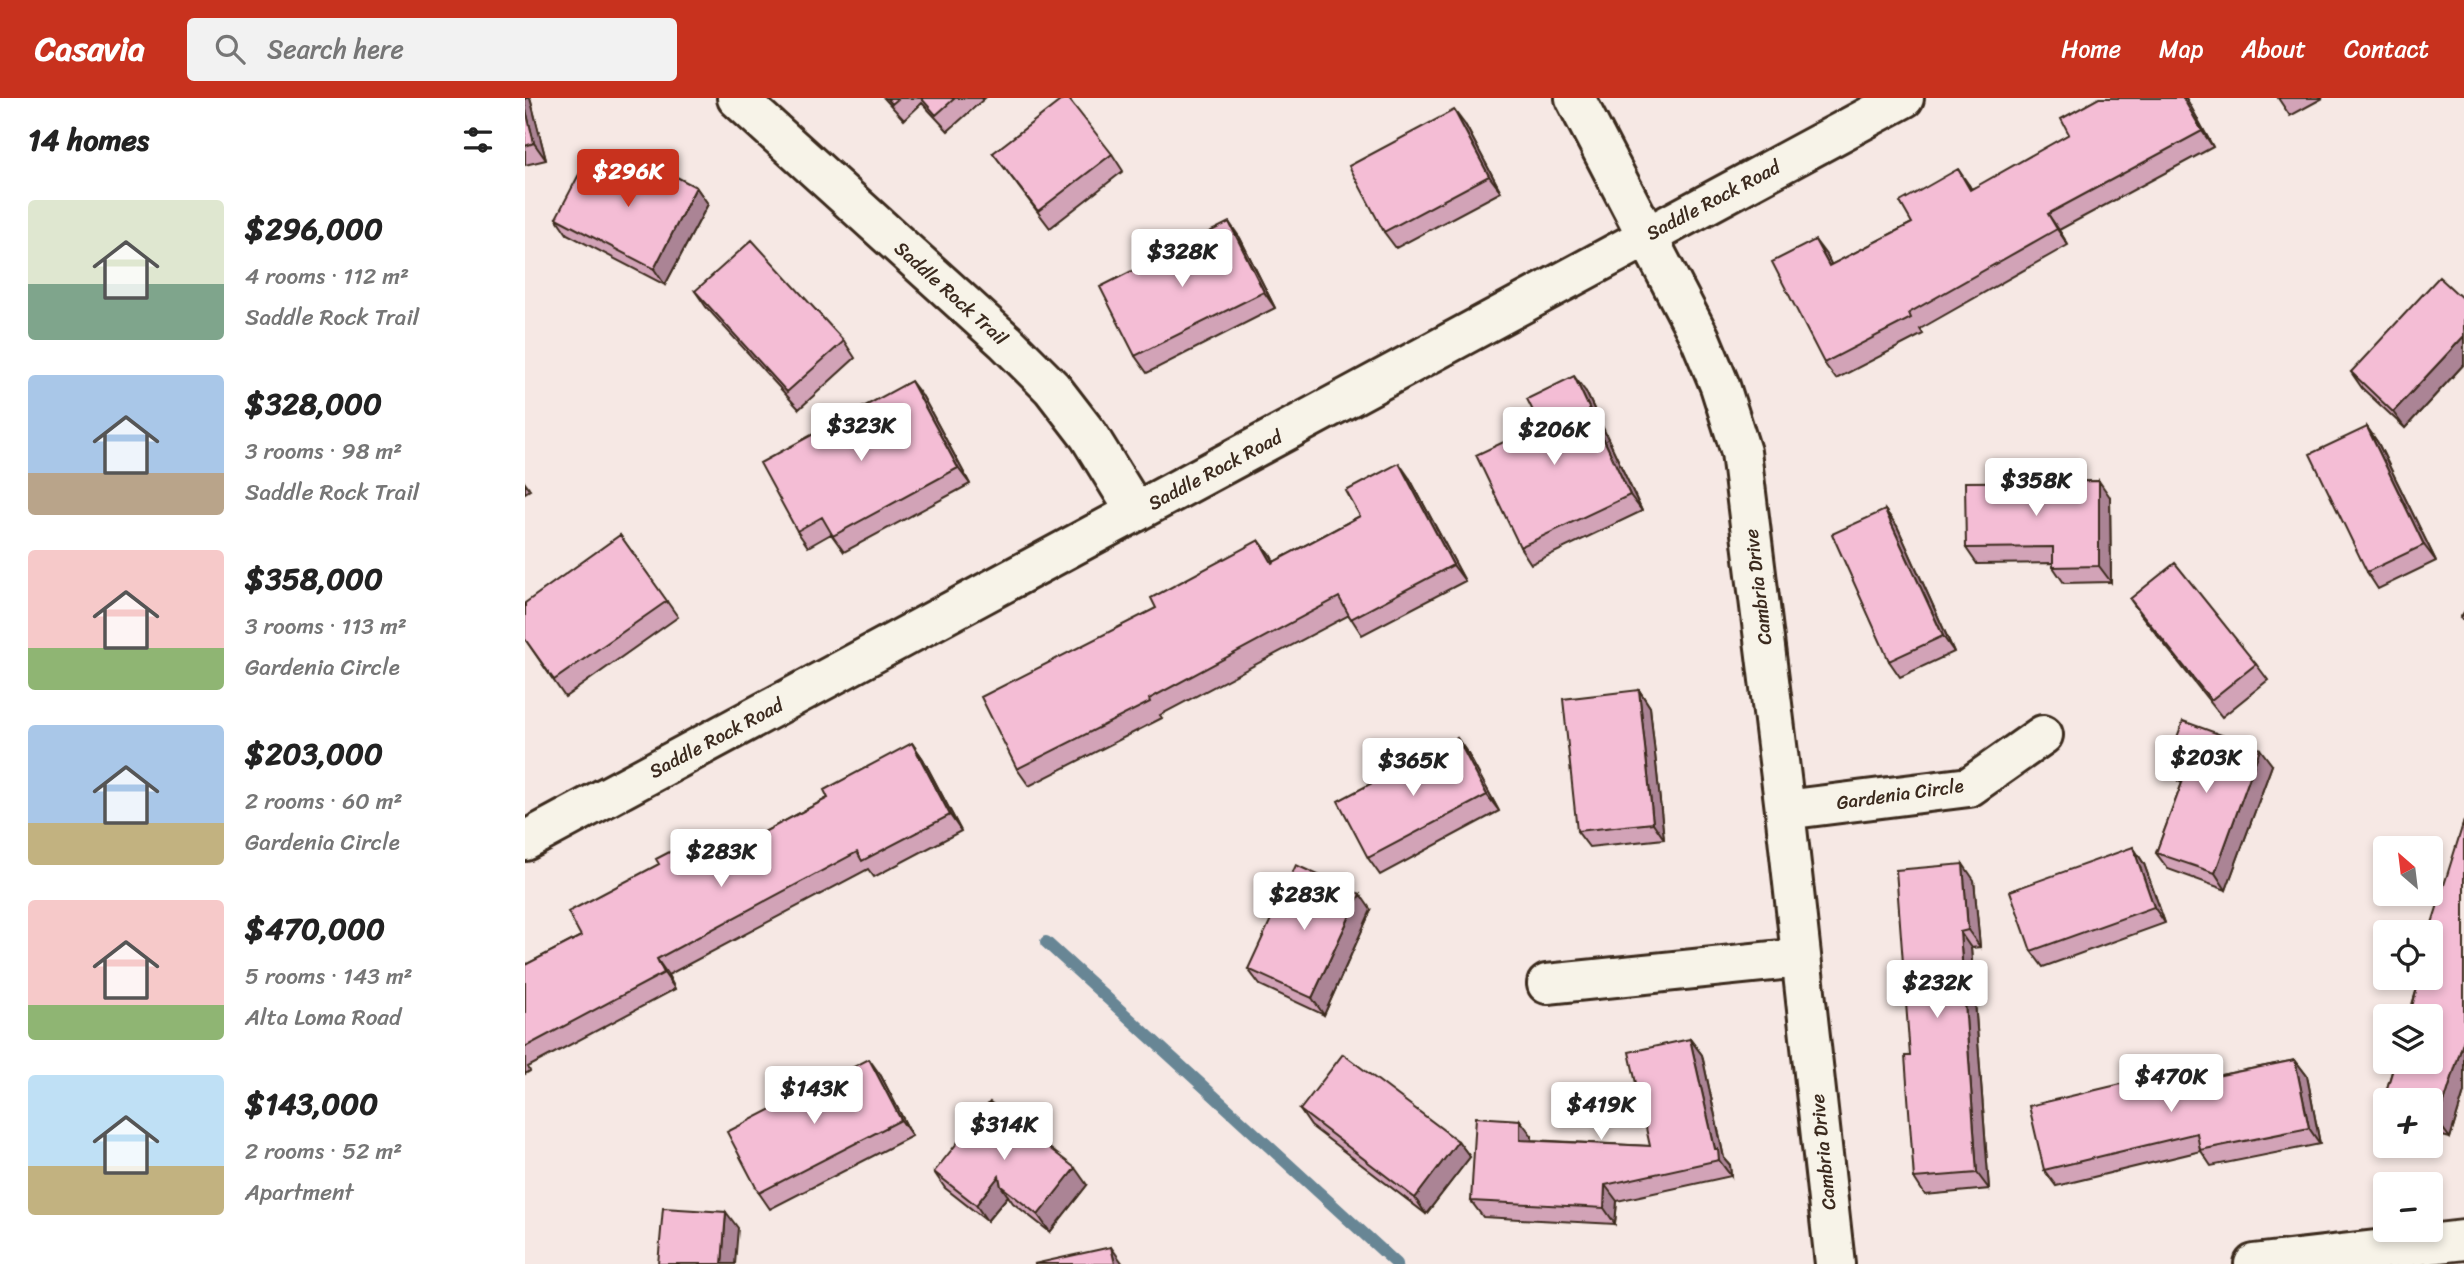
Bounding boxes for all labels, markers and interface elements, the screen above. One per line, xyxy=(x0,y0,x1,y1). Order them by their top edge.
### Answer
search box xyxy=(187,18,677,81)
text: Casavia xyxy=(35,20,145,78)
text: Search here xyxy=(267,26,404,72)
text: Home xyxy=(2061,28,2121,70)
text: Map xyxy=(2159,28,2203,70)
text: About xyxy=(2241,28,2306,70)
text: Contact xyxy=(2344,28,2429,70)
icon: search xyxy=(211,30,249,68)
text: 14 homes xyxy=(28,113,149,167)
icon: filters xyxy=(459,121,497,159)
pin: $296K xyxy=(579,150,677,209)
street label: Saddle Rock Road xyxy=(1640,150,1788,249)
text: $296K xyxy=(593,151,663,192)
text: $296,000 xyxy=(245,202,383,256)
icon: home xyxy=(84,228,168,312)
pin: $328K xyxy=(1133,230,1231,289)
text: $328K xyxy=(1147,231,1217,272)
street label: Saddle Rock Trail xyxy=(886,233,1016,354)
text: 4 rooms · 112 m² xyxy=(245,256,409,297)
text: Saddle Rock Trail xyxy=(245,297,419,338)
text: $328,000 xyxy=(245,377,382,431)
icon: home xyxy=(84,403,168,487)
pin: $323K xyxy=(812,404,910,463)
text: $323K xyxy=(827,405,895,446)
pin: $206K xyxy=(1505,408,1603,467)
text: $206K xyxy=(1519,409,1589,450)
street label: Saddle Rock Road xyxy=(1142,420,1290,519)
text: 3 rooms · 98 m² xyxy=(245,431,402,472)
pin: $358K xyxy=(1987,458,2085,518)
text: $358K xyxy=(2001,460,2071,501)
text: Saddle Rock Trail xyxy=(245,472,419,513)
street label: Cambria Drive xyxy=(1734,527,1781,647)
text: $358,000 xyxy=(245,552,383,606)
icon: home xyxy=(84,578,168,662)
text: 3 rooms · 113 m² xyxy=(245,606,407,647)
text: Gardenia Circle xyxy=(245,647,400,688)
street label: Saddle Rock Road xyxy=(643,688,791,787)
text: $203,000 xyxy=(245,727,383,781)
pin: $203K xyxy=(2157,736,2255,795)
text: $203K xyxy=(2171,737,2241,778)
pin: $365K xyxy=(1364,738,1462,798)
text: $365K xyxy=(1378,740,1448,781)
icon: home xyxy=(84,753,168,837)
street label: Gardenia Circle xyxy=(1834,769,1966,819)
text: 2 rooms · 60 m² xyxy=(245,781,403,822)
text: Gardenia Circle xyxy=(245,822,400,863)
pin: $283K xyxy=(672,830,770,889)
text: $283K xyxy=(686,831,756,872)
north arrow xyxy=(2373,836,2443,906)
map controls xyxy=(2373,836,2443,1242)
pin: $283K xyxy=(1255,872,1353,932)
text: $283K xyxy=(1269,874,1339,915)
text: $470,000 xyxy=(245,902,385,956)
button: locate xyxy=(2373,920,2443,990)
icon: home xyxy=(84,928,168,1012)
text: 5 rooms · 143 m² xyxy=(245,956,413,997)
pin: $232K xyxy=(1888,960,1986,1020)
text: $232K xyxy=(1903,962,1971,1003)
text: Alta Loma Road xyxy=(245,997,401,1038)
button: layers xyxy=(2373,1004,2443,1074)
pin: $470K xyxy=(2122,1054,2220,1114)
text: $470K xyxy=(2135,1056,2207,1097)
pin: $143K xyxy=(765,1066,863,1126)
text: $143K xyxy=(781,1068,847,1109)
text: $143,000 xyxy=(245,1077,378,1131)
pin: $419K xyxy=(1552,1082,1650,1142)
text: $419K xyxy=(1567,1084,1635,1125)
button: + xyxy=(2373,1088,2443,1158)
street label: Cambria Drive xyxy=(1800,1092,1846,1212)
pin: $314K xyxy=(955,1102,1053,1162)
icon: home xyxy=(84,1103,168,1187)
text: $314K xyxy=(971,1104,1037,1145)
text: 2 rooms · 52 m² xyxy=(245,1131,402,1172)
text: Apartment xyxy=(245,1172,354,1213)
button: − xyxy=(2373,1172,2443,1242)

